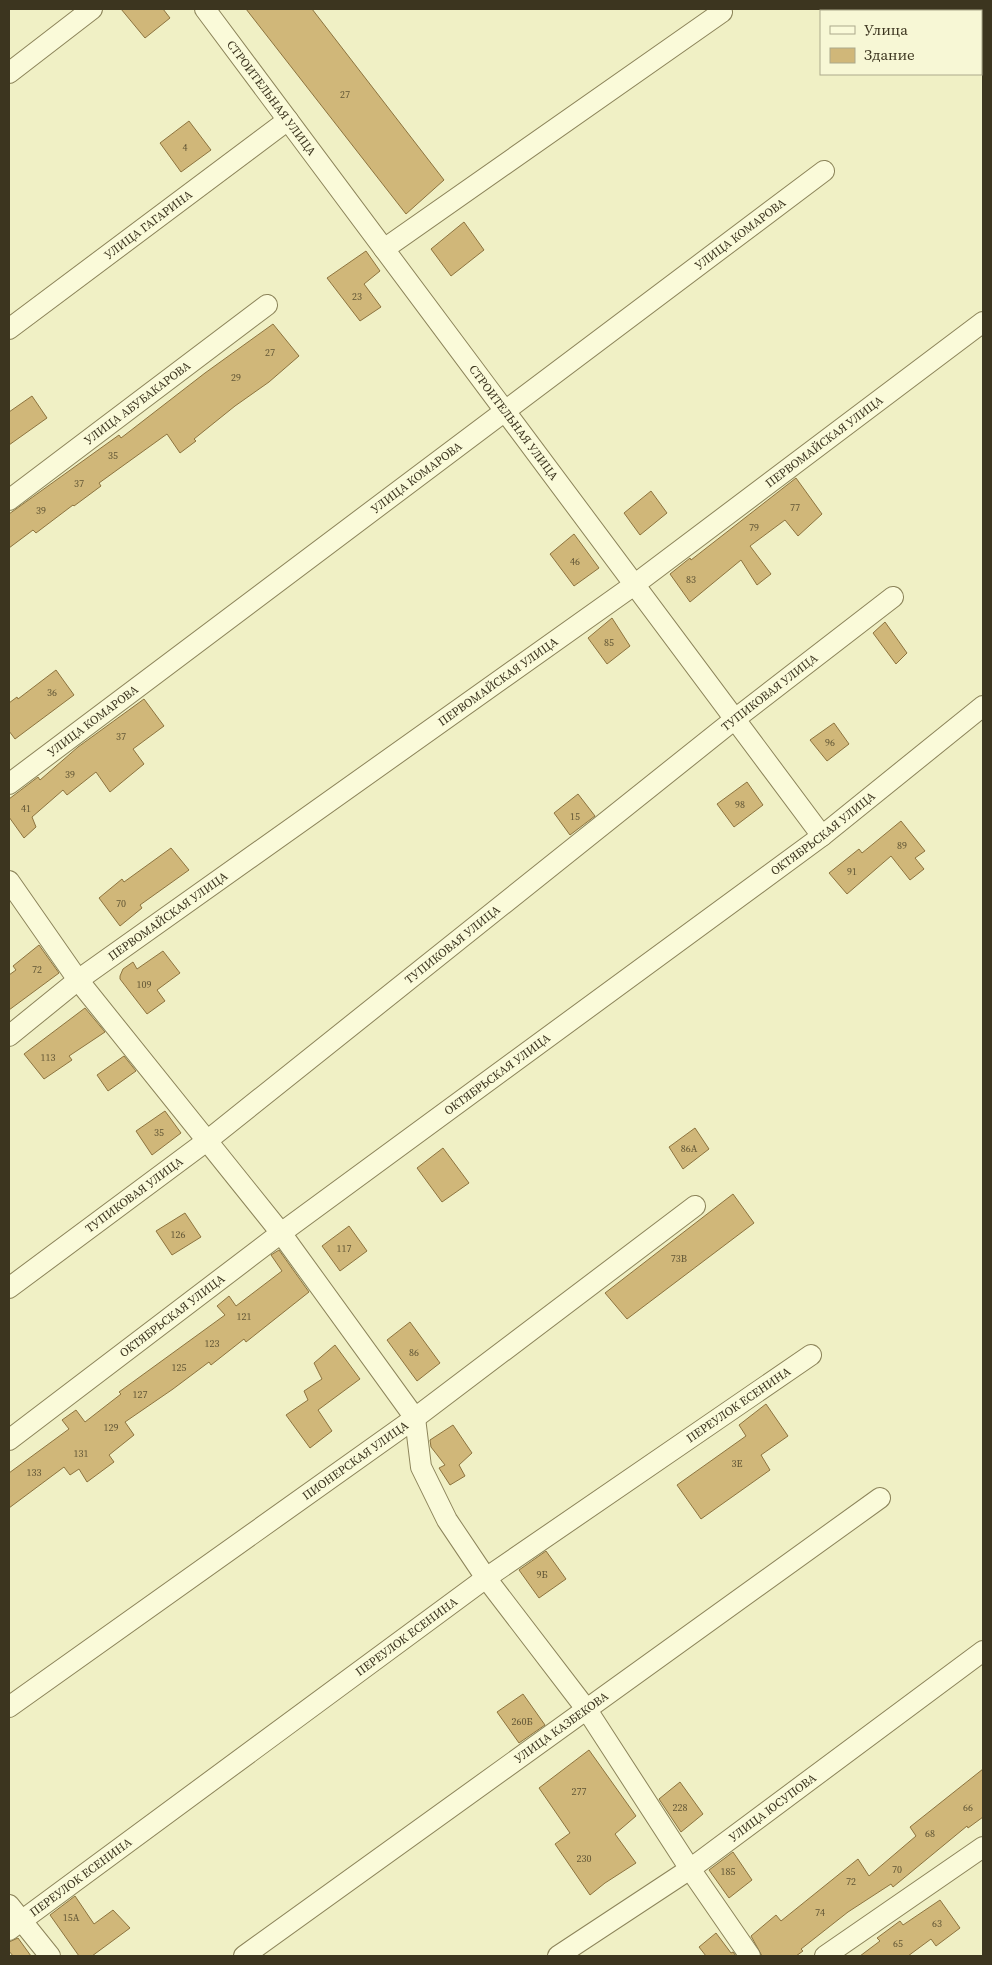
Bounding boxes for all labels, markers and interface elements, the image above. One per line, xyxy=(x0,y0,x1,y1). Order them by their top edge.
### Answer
legend xyxy=(820,10,982,75)
text: Улица xyxy=(864,19,908,40)
street label: СТРОИТЕЛЬНАЯ УЛИЦА xyxy=(223,37,320,159)
text: Здание xyxy=(864,44,915,65)
house number: 27 xyxy=(340,88,350,101)
house number: 4 xyxy=(183,141,188,154)
street label: УЛИЦА ГАГАРИНА xyxy=(101,186,196,263)
street label: УЛИЦА КОМАРОВА xyxy=(692,195,789,273)
house number: 23 xyxy=(352,290,362,303)
house number: 27 xyxy=(265,346,275,359)
street label: УЛИЦА АБУБАКАРОВА xyxy=(81,358,194,448)
street label: СТРОИТЕЛЬНАЯ УЛИЦА xyxy=(465,362,562,483)
house number: 29 xyxy=(231,371,241,384)
street label: ПЕРВОМАЙСКАЯ УЛИЦА xyxy=(762,392,886,491)
street label: УЛИЦА КОМАРОВА xyxy=(368,438,465,517)
house number: 35 xyxy=(108,449,118,462)
house number: 37 xyxy=(74,477,84,490)
house number: 77 xyxy=(790,501,800,514)
house number: 39 xyxy=(36,504,46,517)
house number: 79 xyxy=(749,521,759,534)
house number: 46 xyxy=(570,555,580,568)
house number: 83 xyxy=(686,573,696,586)
street label: ПЕРВОМАЙСКАЯ УЛИЦА xyxy=(435,634,561,730)
house number: 85 xyxy=(604,636,614,649)
street label: ТУПИКОВАЯ УЛИЦА xyxy=(718,650,821,735)
street label: УЛИЦА КОМАРОВА xyxy=(44,681,142,760)
house number: 36 xyxy=(47,686,57,699)
house number: 37 xyxy=(116,730,126,743)
house number: 96 xyxy=(825,736,835,749)
house number: 39 xyxy=(65,768,75,781)
street label: ОКТЯБРЬСКАЯ УЛИЦА xyxy=(767,788,879,879)
house number: 98 xyxy=(735,798,745,811)
house number: 41 xyxy=(21,802,31,815)
house number: 15 xyxy=(570,810,580,823)
house number: 89 xyxy=(897,839,907,852)
house number: 91 xyxy=(847,865,857,878)
street label: ПЕРВОМАЙСКАЯ УЛИЦА xyxy=(105,868,231,964)
house number: 70 xyxy=(116,897,126,910)
street label: ТУПИКОВАЯ УЛИЦА xyxy=(402,902,504,988)
house number: 72 xyxy=(32,963,42,976)
house number: 109 xyxy=(137,978,152,991)
street label: ОКТЯБРЬСКАЯ УЛИЦА xyxy=(441,1030,554,1119)
house number: 113 xyxy=(41,1051,56,1064)
house number: 35 xyxy=(154,1126,164,1139)
house number: 86А xyxy=(681,1142,698,1155)
street label: ТУПИКОВАЯ УЛИЦА xyxy=(82,1153,186,1236)
house number: 126 xyxy=(171,1228,186,1241)
house number: 117 xyxy=(337,1242,352,1255)
house number: 73В xyxy=(671,1252,687,1265)
street label: ОКТЯБРЬСКАЯ УЛИЦА xyxy=(116,1271,228,1361)
house number: 121 xyxy=(237,1310,252,1323)
house number: 123 xyxy=(205,1337,220,1350)
house number: 86 xyxy=(409,1346,419,1359)
house number: 125 xyxy=(172,1361,187,1374)
street label: ПЕРЕУЛОК ЕСЕНИНА xyxy=(683,1363,794,1446)
house number: 127 xyxy=(133,1388,148,1401)
street label: ПИОНЕРСКАЯ УЛИЦА xyxy=(299,1417,412,1504)
house number: 129 xyxy=(104,1421,119,1434)
house number: 131 xyxy=(74,1447,89,1460)
house number: 3Е xyxy=(731,1457,743,1470)
house number: 133 xyxy=(27,1466,42,1479)
house number: 9Б xyxy=(536,1568,548,1581)
street label: ПЕРЕУЛОК ЕСЕНИНА xyxy=(352,1594,461,1680)
street label: УЛИЦА КАЗБЕКОВА xyxy=(511,1688,612,1767)
house number: 260Б xyxy=(511,1715,533,1728)
street label: УЛИЦА ЮСУПОВА xyxy=(726,1770,820,1845)
house number: 277 xyxy=(572,1785,587,1798)
house number: 228 xyxy=(673,1801,688,1814)
house number: 66 xyxy=(963,1801,973,1814)
house number: 68 xyxy=(925,1827,935,1840)
street label: ПЕРЕУЛОК ЕСЕНИНА xyxy=(26,1834,135,1920)
house number: 230 xyxy=(577,1852,592,1865)
house number: 70 xyxy=(892,1863,902,1876)
house number: 185 xyxy=(721,1865,736,1878)
house number: 72 xyxy=(846,1875,856,1888)
house number: 74 xyxy=(815,1906,825,1919)
house number: 15А xyxy=(63,1911,80,1924)
house number: 63 xyxy=(932,1917,942,1930)
house number: 65 xyxy=(893,1937,903,1950)

